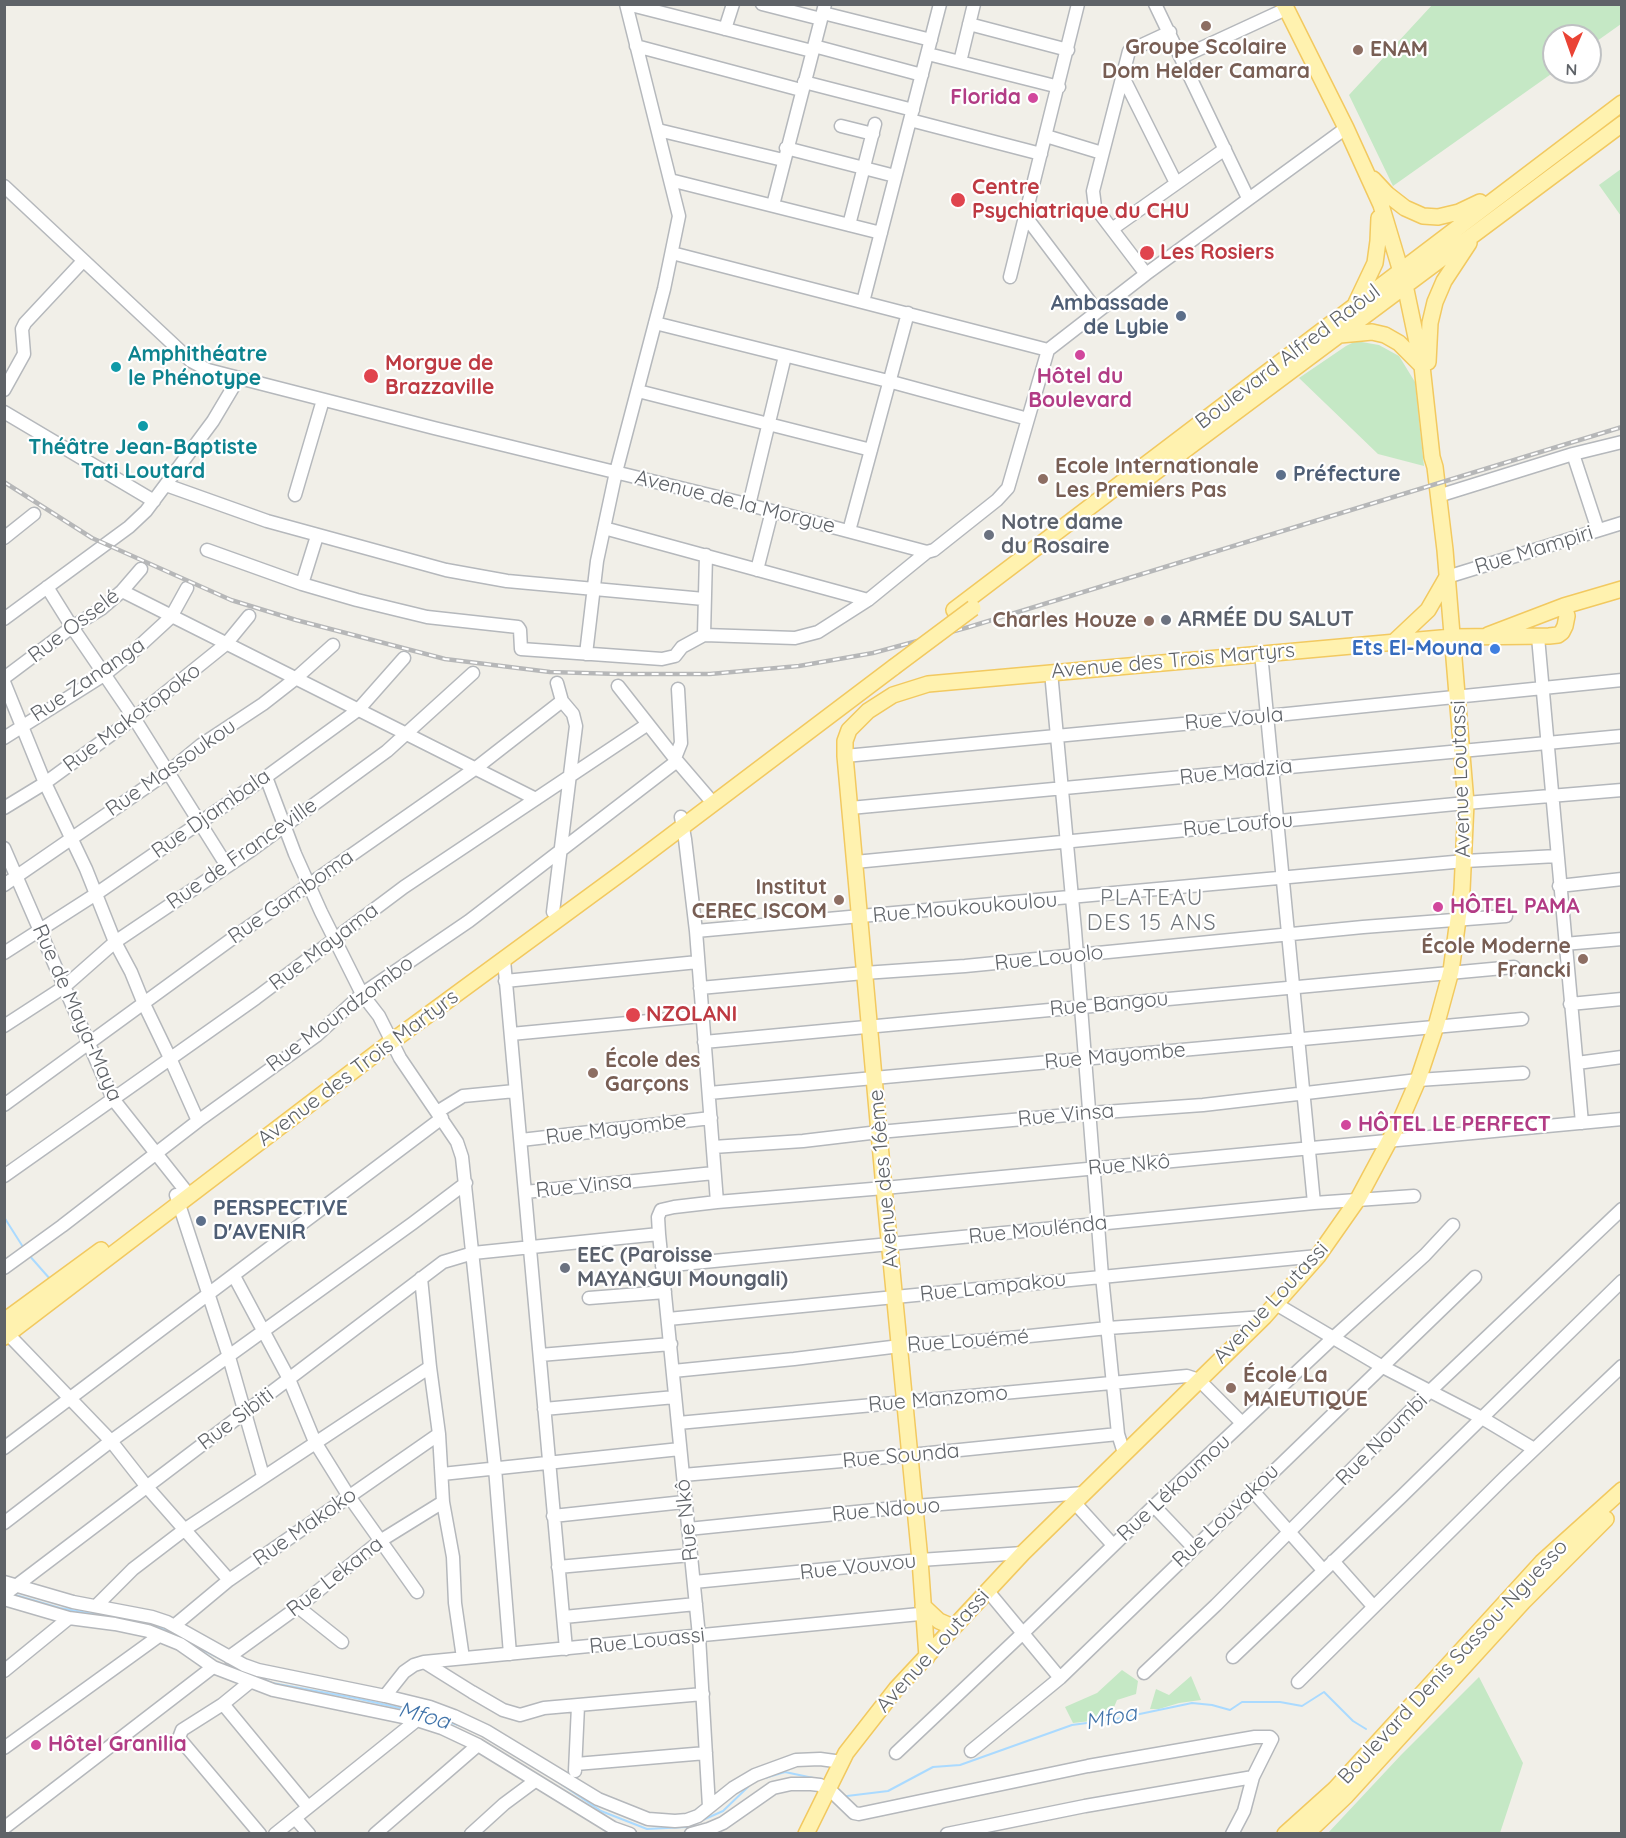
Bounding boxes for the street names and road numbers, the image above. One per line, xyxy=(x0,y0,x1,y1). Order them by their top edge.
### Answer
street label: Boulevard Alfred Raôul xyxy=(1191,279,1385,435)
street label: Avenue de la Morgue xyxy=(632,465,838,539)
street label: Rue Mampiri xyxy=(1472,520,1596,580)
street label: Rue Osselé xyxy=(23,584,125,668)
street label: Rue Zananga xyxy=(26,633,150,727)
street label: Avenue des Trois Martyrs xyxy=(1050,638,1296,684)
street label: Rue Makotopoko xyxy=(58,658,206,778)
street label: Avenue Loutassi xyxy=(1446,700,1476,858)
street label: Rue Voula xyxy=(1184,702,1284,736)
street label: Rue Massoukou xyxy=(101,714,241,822)
street label: Rue Madzia xyxy=(1178,754,1294,790)
street label: Rue Djambala xyxy=(147,764,275,864)
street label: Rue de Franceville xyxy=(162,793,322,915)
street label: Rue Loufou xyxy=(1182,808,1294,842)
street label: Rue Gamboma xyxy=(223,844,359,950)
street label: Rue Moukoukoulou xyxy=(872,887,1058,929)
street label: Rue Mayama xyxy=(264,898,384,996)
street label: Rue de Maya-Maya xyxy=(27,920,127,1106)
street label: Rue Louolo xyxy=(993,940,1105,976)
street label: Rue Moundzombo xyxy=(262,951,418,1077)
street label: Avenue des Trois Martyrs xyxy=(253,984,463,1152)
street label: Rue Bangou xyxy=(1048,986,1170,1022)
street label: Rue Mayombe xyxy=(1043,1037,1187,1075)
street label: Avenue des 16ème xyxy=(864,1088,904,1270)
street label: Rue Vinsa xyxy=(1017,1098,1115,1132)
street label: Rue Mayombe xyxy=(544,1108,688,1150)
street label: Rue Nkô xyxy=(1087,1149,1171,1181)
street label: Rue Vinsa xyxy=(535,1168,633,1204)
street label: Rue Moulénda xyxy=(967,1210,1109,1250)
street label: Avenue Loutassi xyxy=(1208,1237,1334,1369)
street label: Rue Lampakou xyxy=(918,1267,1068,1307)
street label: Rue Louémé xyxy=(906,1324,1030,1358)
street label: Rue Manzomo xyxy=(867,1380,1009,1418)
street label: Rue Sibiti xyxy=(193,1382,279,1456)
street label: Rue Noumbi xyxy=(1331,1389,1433,1491)
street label: Rue Lékoumou xyxy=(1112,1429,1236,1547)
street label: Rue Sounda xyxy=(841,1438,961,1474)
street label: Rue Louvakou xyxy=(1167,1459,1285,1573)
street label: Rue Nkô xyxy=(670,1478,704,1562)
street label: Rue Makoko xyxy=(248,1482,362,1572)
street label: Rue Ndouo xyxy=(831,1493,941,1527)
street label: Rue Lekana xyxy=(282,1532,388,1622)
street label: Boulevard Denis Sassou-Nguesso xyxy=(1333,1534,1573,1790)
street label: Rue Vouvou xyxy=(798,1548,918,1586)
street label: Avenue Loutassi xyxy=(871,1584,995,1718)
street label: Rue Louassi xyxy=(588,1622,706,1660)

